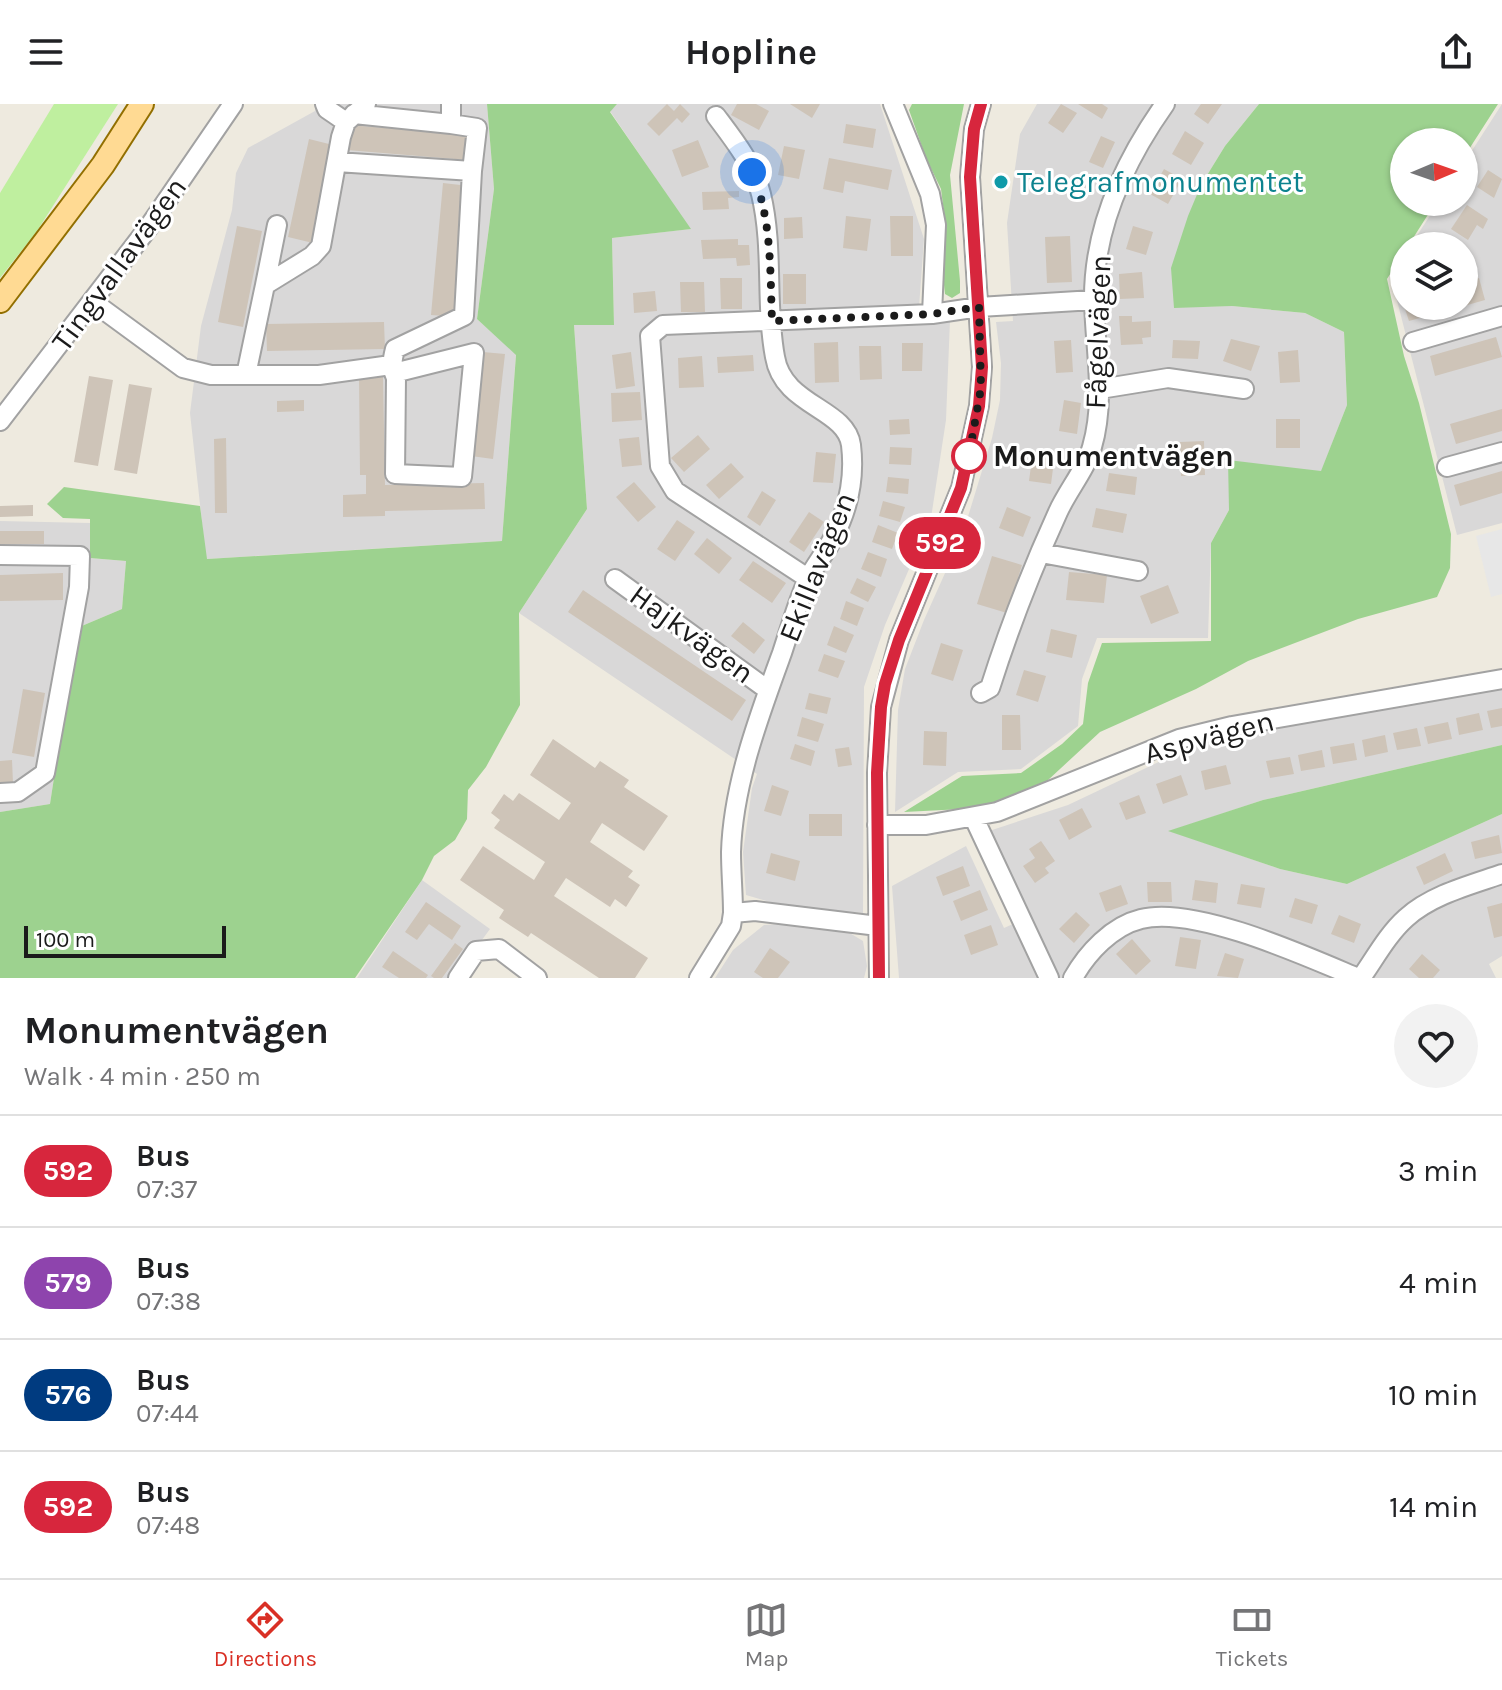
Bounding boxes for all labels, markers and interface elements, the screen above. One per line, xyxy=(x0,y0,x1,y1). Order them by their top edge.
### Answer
icon: menu xyxy=(24,30,68,74)
icon: share xyxy=(1434,30,1478,74)
text: Hopline xyxy=(685,31,817,73)
north arrow xyxy=(1390,128,1478,216)
map controls xyxy=(1390,128,1478,320)
your location xyxy=(732,152,772,192)
place label: Telegrafmonumentet xyxy=(1017,164,1304,200)
street label: Tingvallavägen xyxy=(44,170,194,358)
marker: Telegrafmonumentet xyxy=(992,173,1010,191)
button: layers xyxy=(1390,232,1478,320)
street label: Fågelvägen xyxy=(1077,254,1119,410)
place label: Monumentvägen xyxy=(993,438,1234,474)
marker: Monumentvägen xyxy=(952,439,986,473)
street label: Ekillavägen xyxy=(771,487,863,647)
line badge: 592 xyxy=(894,517,986,569)
text: 592 xyxy=(915,526,965,559)
street label: Hajkvägen xyxy=(623,577,761,691)
street label: Aspvägen xyxy=(1140,702,1278,772)
scale bar xyxy=(24,922,226,958)
text: 100 m xyxy=(36,927,95,953)
button: heart xyxy=(1394,1004,1478,1088)
text: Monumentvägen xyxy=(24,1008,329,1053)
text: Walk · 4 min · 250 m xyxy=(24,1061,261,1092)
text: Bus xyxy=(136,1138,190,1174)
text: 3 min xyxy=(1398,1153,1478,1189)
text: 592 xyxy=(43,1154,93,1187)
text: 07:37 xyxy=(136,1174,197,1205)
text: Bus xyxy=(136,1250,190,1286)
text: 4 min xyxy=(1399,1265,1478,1301)
text: 579 xyxy=(44,1266,92,1299)
text: 07:38 xyxy=(136,1286,201,1317)
text: Bus xyxy=(136,1362,190,1398)
text: 10 min xyxy=(1388,1377,1478,1413)
text: 576 xyxy=(44,1378,92,1411)
text: 07:44 xyxy=(136,1398,199,1429)
text: Bus xyxy=(136,1474,190,1510)
text: 14 min xyxy=(1389,1489,1478,1525)
text: 592 xyxy=(43,1490,93,1523)
text: 07:48 xyxy=(136,1510,200,1541)
tab: Directions xyxy=(214,1598,317,1672)
tab: Map xyxy=(744,1598,788,1672)
tab: Tickets xyxy=(1216,1598,1288,1672)

